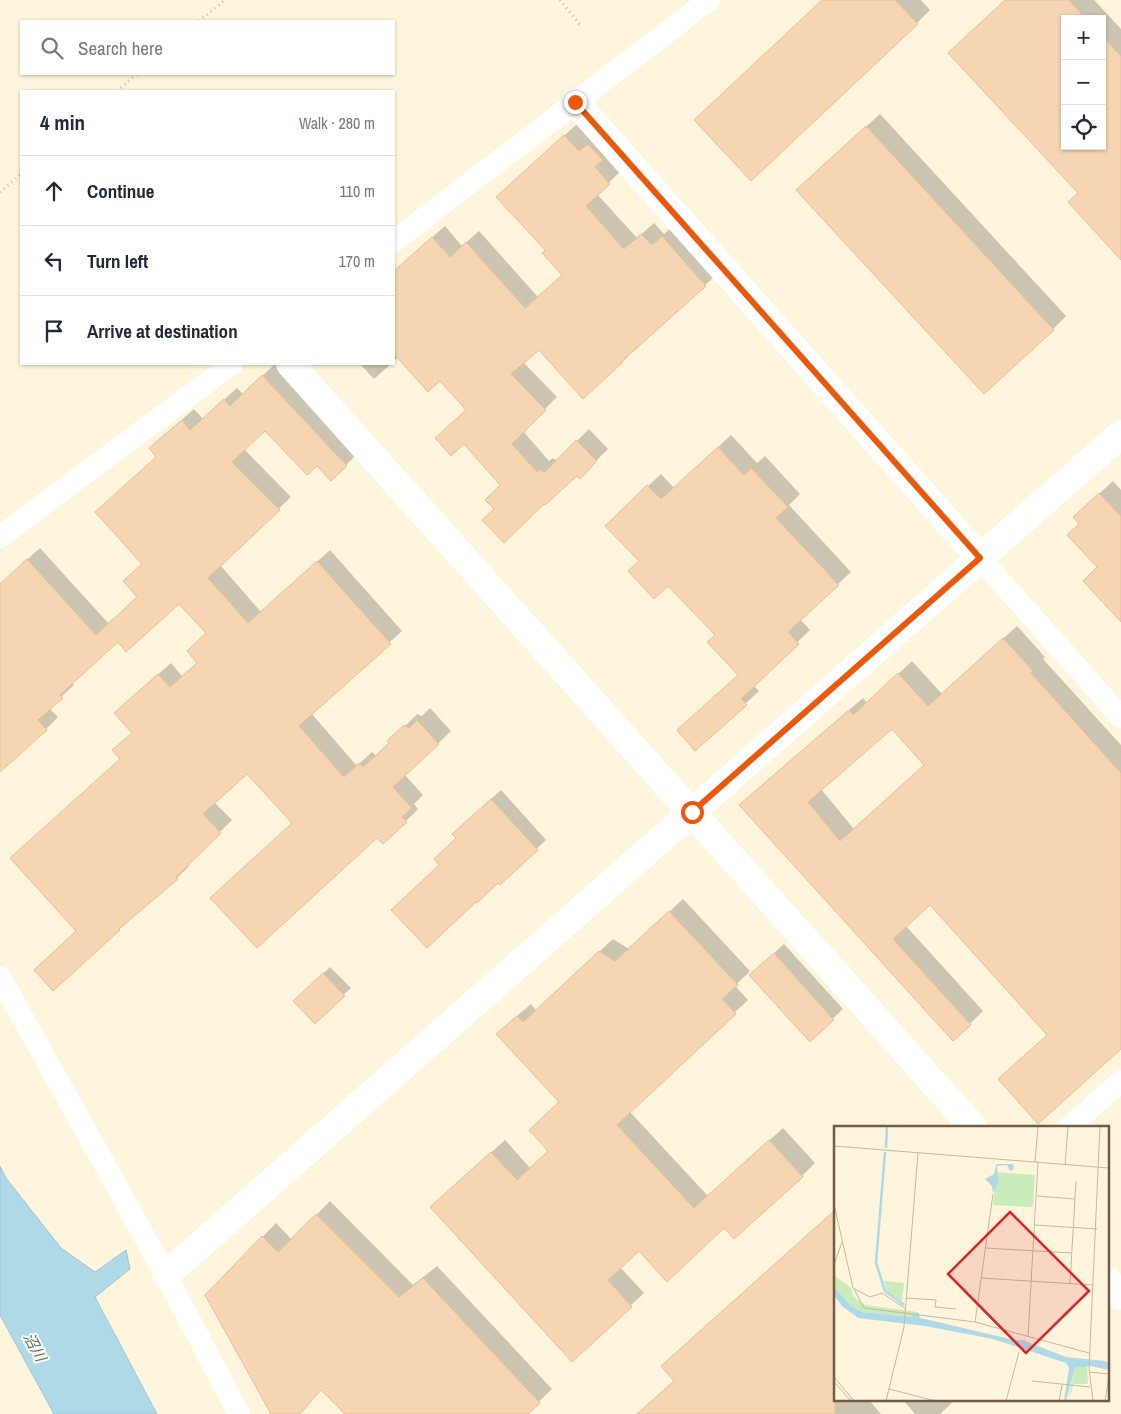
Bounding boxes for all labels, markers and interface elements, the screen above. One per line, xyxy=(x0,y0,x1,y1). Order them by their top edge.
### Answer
map controls xyxy=(1061,15,1106,150)
button: + xyxy=(1061,15,1106,60)
search box xyxy=(20,20,395,75)
icon: search xyxy=(38,34,66,62)
text: Search here xyxy=(78,35,163,61)
button: − xyxy=(1061,60,1106,105)
route end xyxy=(564,91,587,114)
button: locate xyxy=(1061,105,1106,150)
text: 4 min xyxy=(40,108,85,137)
text: Walk · 280 m xyxy=(299,112,375,134)
icon: ahead xyxy=(40,177,68,205)
text: Continue xyxy=(87,178,155,204)
text: 110 m xyxy=(339,180,375,202)
icon: left xyxy=(40,247,68,275)
text: Turn left xyxy=(87,248,148,274)
text: 170 m xyxy=(339,250,375,272)
icon: arrive xyxy=(40,317,68,345)
text: Arrive at destination xyxy=(87,318,238,344)
route start xyxy=(681,801,704,824)
inset map xyxy=(834,1126,1108,1402)
water label: 沼川 xyxy=(19,1329,52,1367)

